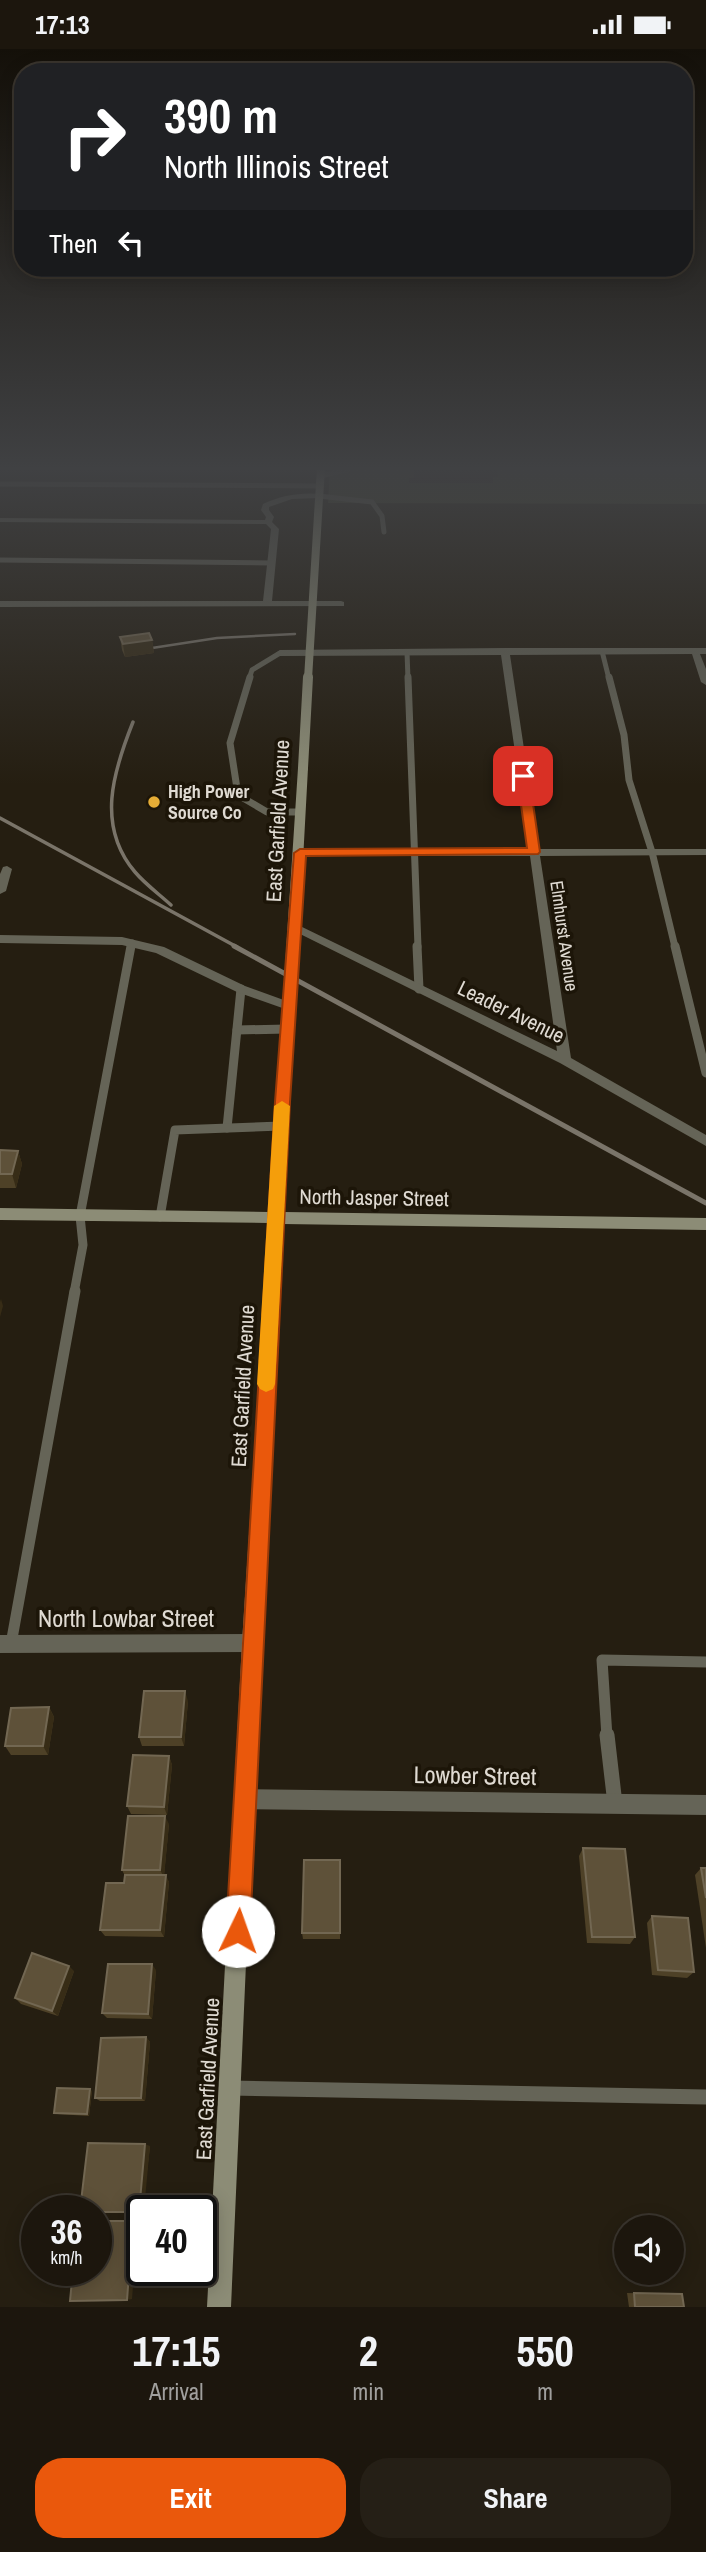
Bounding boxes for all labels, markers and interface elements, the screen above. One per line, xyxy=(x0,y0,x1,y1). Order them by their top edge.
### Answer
text: 17:13 xyxy=(35,7,90,42)
text: 390 m xyxy=(164,82,278,148)
icon: right xyxy=(49,91,140,182)
text: North Illinois Street xyxy=(164,145,389,188)
icon: left xyxy=(112,224,150,262)
text: Then xyxy=(49,226,98,261)
street label: East Garfield Avenue xyxy=(259,739,296,903)
pin xyxy=(493,746,553,806)
icon: arrive xyxy=(504,757,542,795)
place label: High Power Source Co xyxy=(168,779,249,825)
marker: High Power Source Co xyxy=(146,794,162,810)
street label: Elmhurst Avenue xyxy=(544,879,585,993)
street label: Leader Avenue xyxy=(453,973,570,1050)
street label: North Jasper Street xyxy=(299,1182,449,1213)
street label: East Garfield Avenue xyxy=(224,1304,261,1468)
street label: North Lowbar Street xyxy=(38,1602,215,1634)
street label: Lowber Street xyxy=(413,1758,537,1792)
position arrow xyxy=(201,1894,275,1968)
street label: East Garfield Avenue xyxy=(189,1997,226,2161)
speed limit sign: 40 xyxy=(126,2195,217,2286)
text: 36 xyxy=(51,2208,82,2255)
map controls xyxy=(614,2215,684,2285)
button: sound xyxy=(614,2215,684,2285)
text: km/h xyxy=(51,2245,83,2270)
text: 17:15 xyxy=(132,2323,220,2379)
text: 2 xyxy=(359,2323,378,2379)
text: 550 xyxy=(516,2323,574,2379)
text: Arrival xyxy=(149,2376,204,2407)
text: min xyxy=(353,2376,384,2407)
text: m xyxy=(537,2376,553,2407)
button: Exit xyxy=(35,2458,346,2538)
button: Share xyxy=(360,2458,671,2538)

